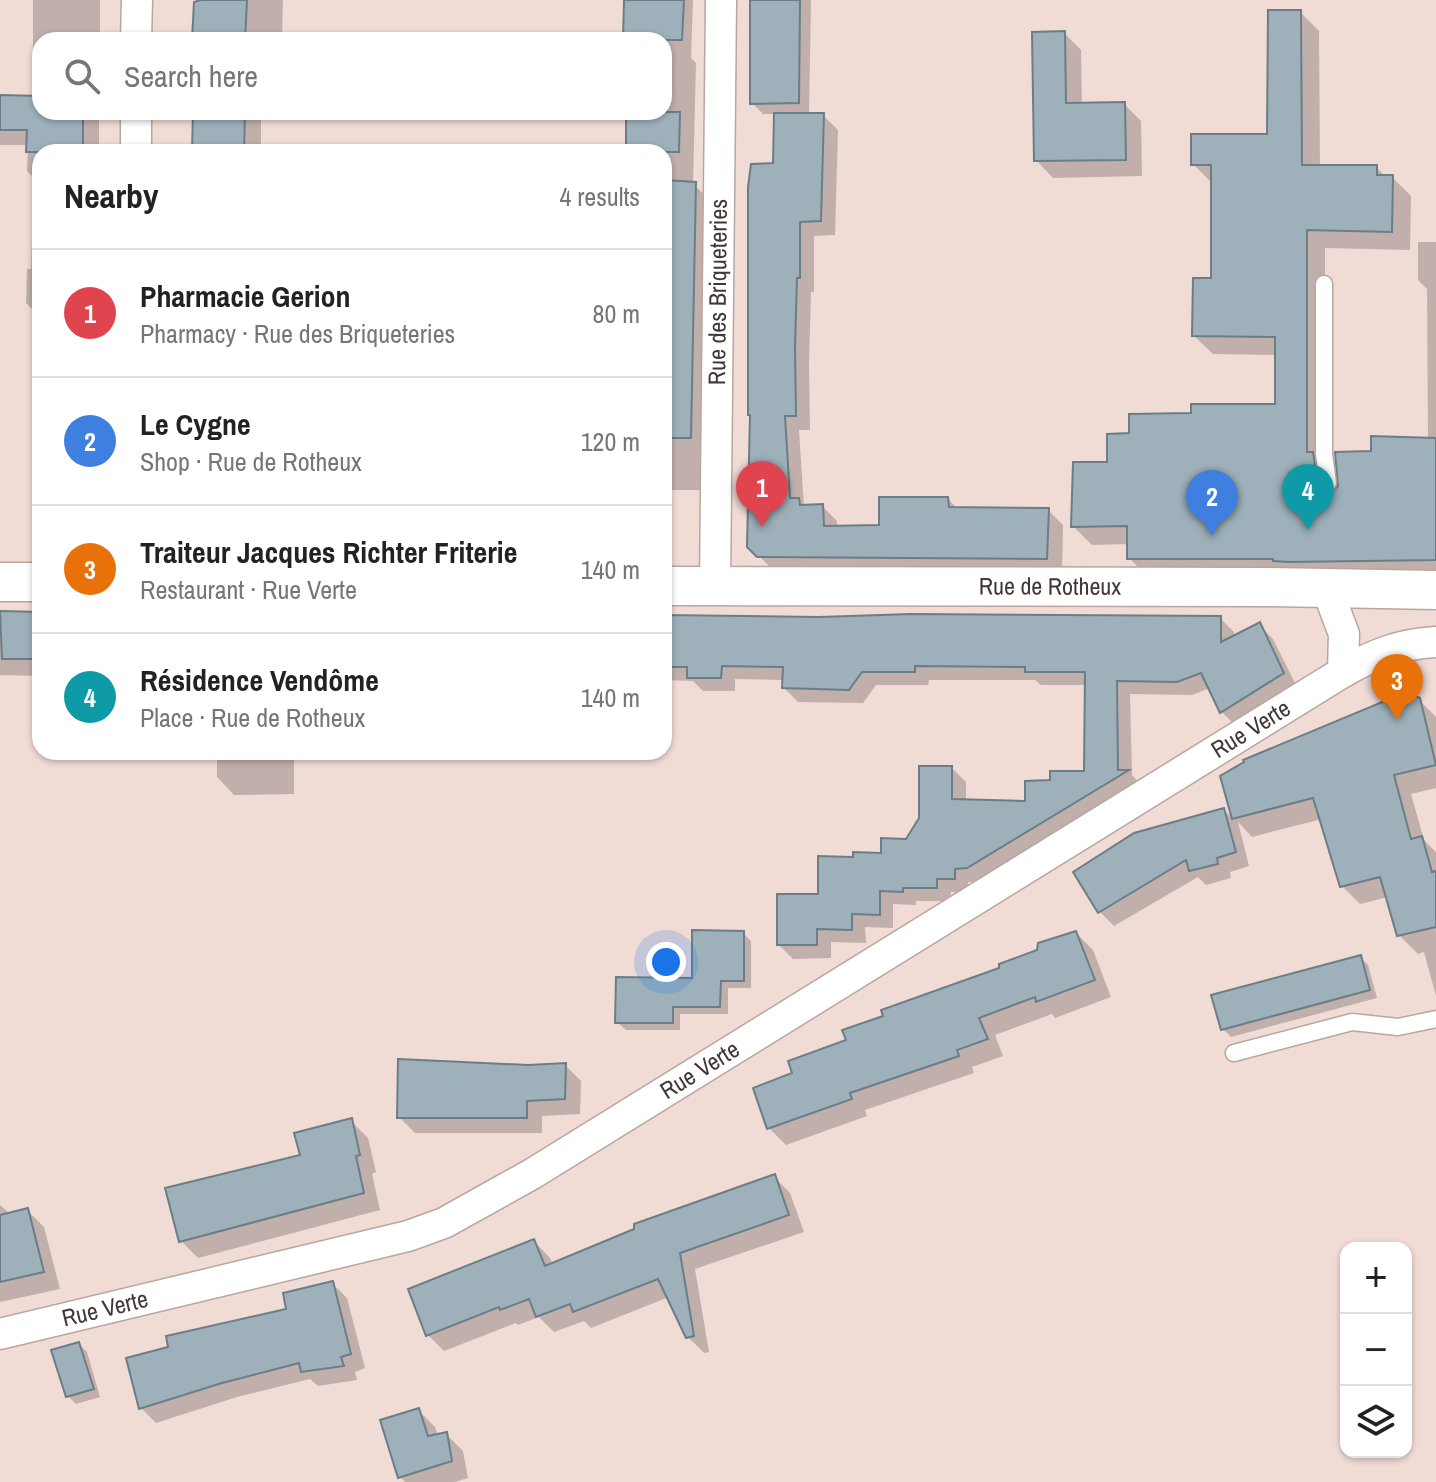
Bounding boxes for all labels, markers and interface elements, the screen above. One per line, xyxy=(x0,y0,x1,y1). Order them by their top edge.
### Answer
search box xyxy=(32,32,672,120)
icon: search xyxy=(60,54,104,98)
text: Search here xyxy=(124,56,258,96)
text: Nearby xyxy=(64,173,159,219)
text: 4 results xyxy=(559,179,640,214)
street label: Rue des Briqueteries xyxy=(700,199,734,385)
text: Pharmacie Gerion xyxy=(140,276,351,316)
text: 1 xyxy=(84,296,96,331)
text: 80 m xyxy=(593,296,640,331)
text: Pharmacy · Rue des Briqueteries xyxy=(140,316,455,351)
text: Le Cygne xyxy=(140,404,251,444)
text: 2 xyxy=(84,424,96,459)
text: 120 m xyxy=(581,424,640,459)
text: Shop · Rue de Rotheux xyxy=(140,444,362,479)
pin: 1 xyxy=(736,461,788,527)
pin: 4 xyxy=(1282,464,1334,530)
pin: 2 xyxy=(1186,470,1238,536)
text: Traiteur Jacques Richter Friterie xyxy=(140,532,517,572)
text: 3 xyxy=(84,552,96,587)
text: 140 m xyxy=(581,552,640,587)
street label: Rue de Rotheux xyxy=(979,570,1121,602)
text: Restaurant · Rue Verte xyxy=(140,572,357,607)
pin: 3 xyxy=(1371,654,1423,720)
text: Résidence Vendôme xyxy=(140,660,379,700)
text: 4 xyxy=(84,680,96,715)
text: 140 m xyxy=(581,680,640,715)
street label: Rue Verte xyxy=(1205,692,1296,765)
text: Place · Rue de Rotheux xyxy=(140,700,365,735)
your location xyxy=(646,942,686,982)
street label: Rue Verte xyxy=(654,1033,745,1106)
map controls xyxy=(1340,1242,1412,1458)
button: + xyxy=(1340,1242,1412,1314)
street label: Rue Verte xyxy=(58,1282,151,1334)
button: − xyxy=(1340,1314,1412,1386)
button: layers xyxy=(1340,1386,1412,1458)

